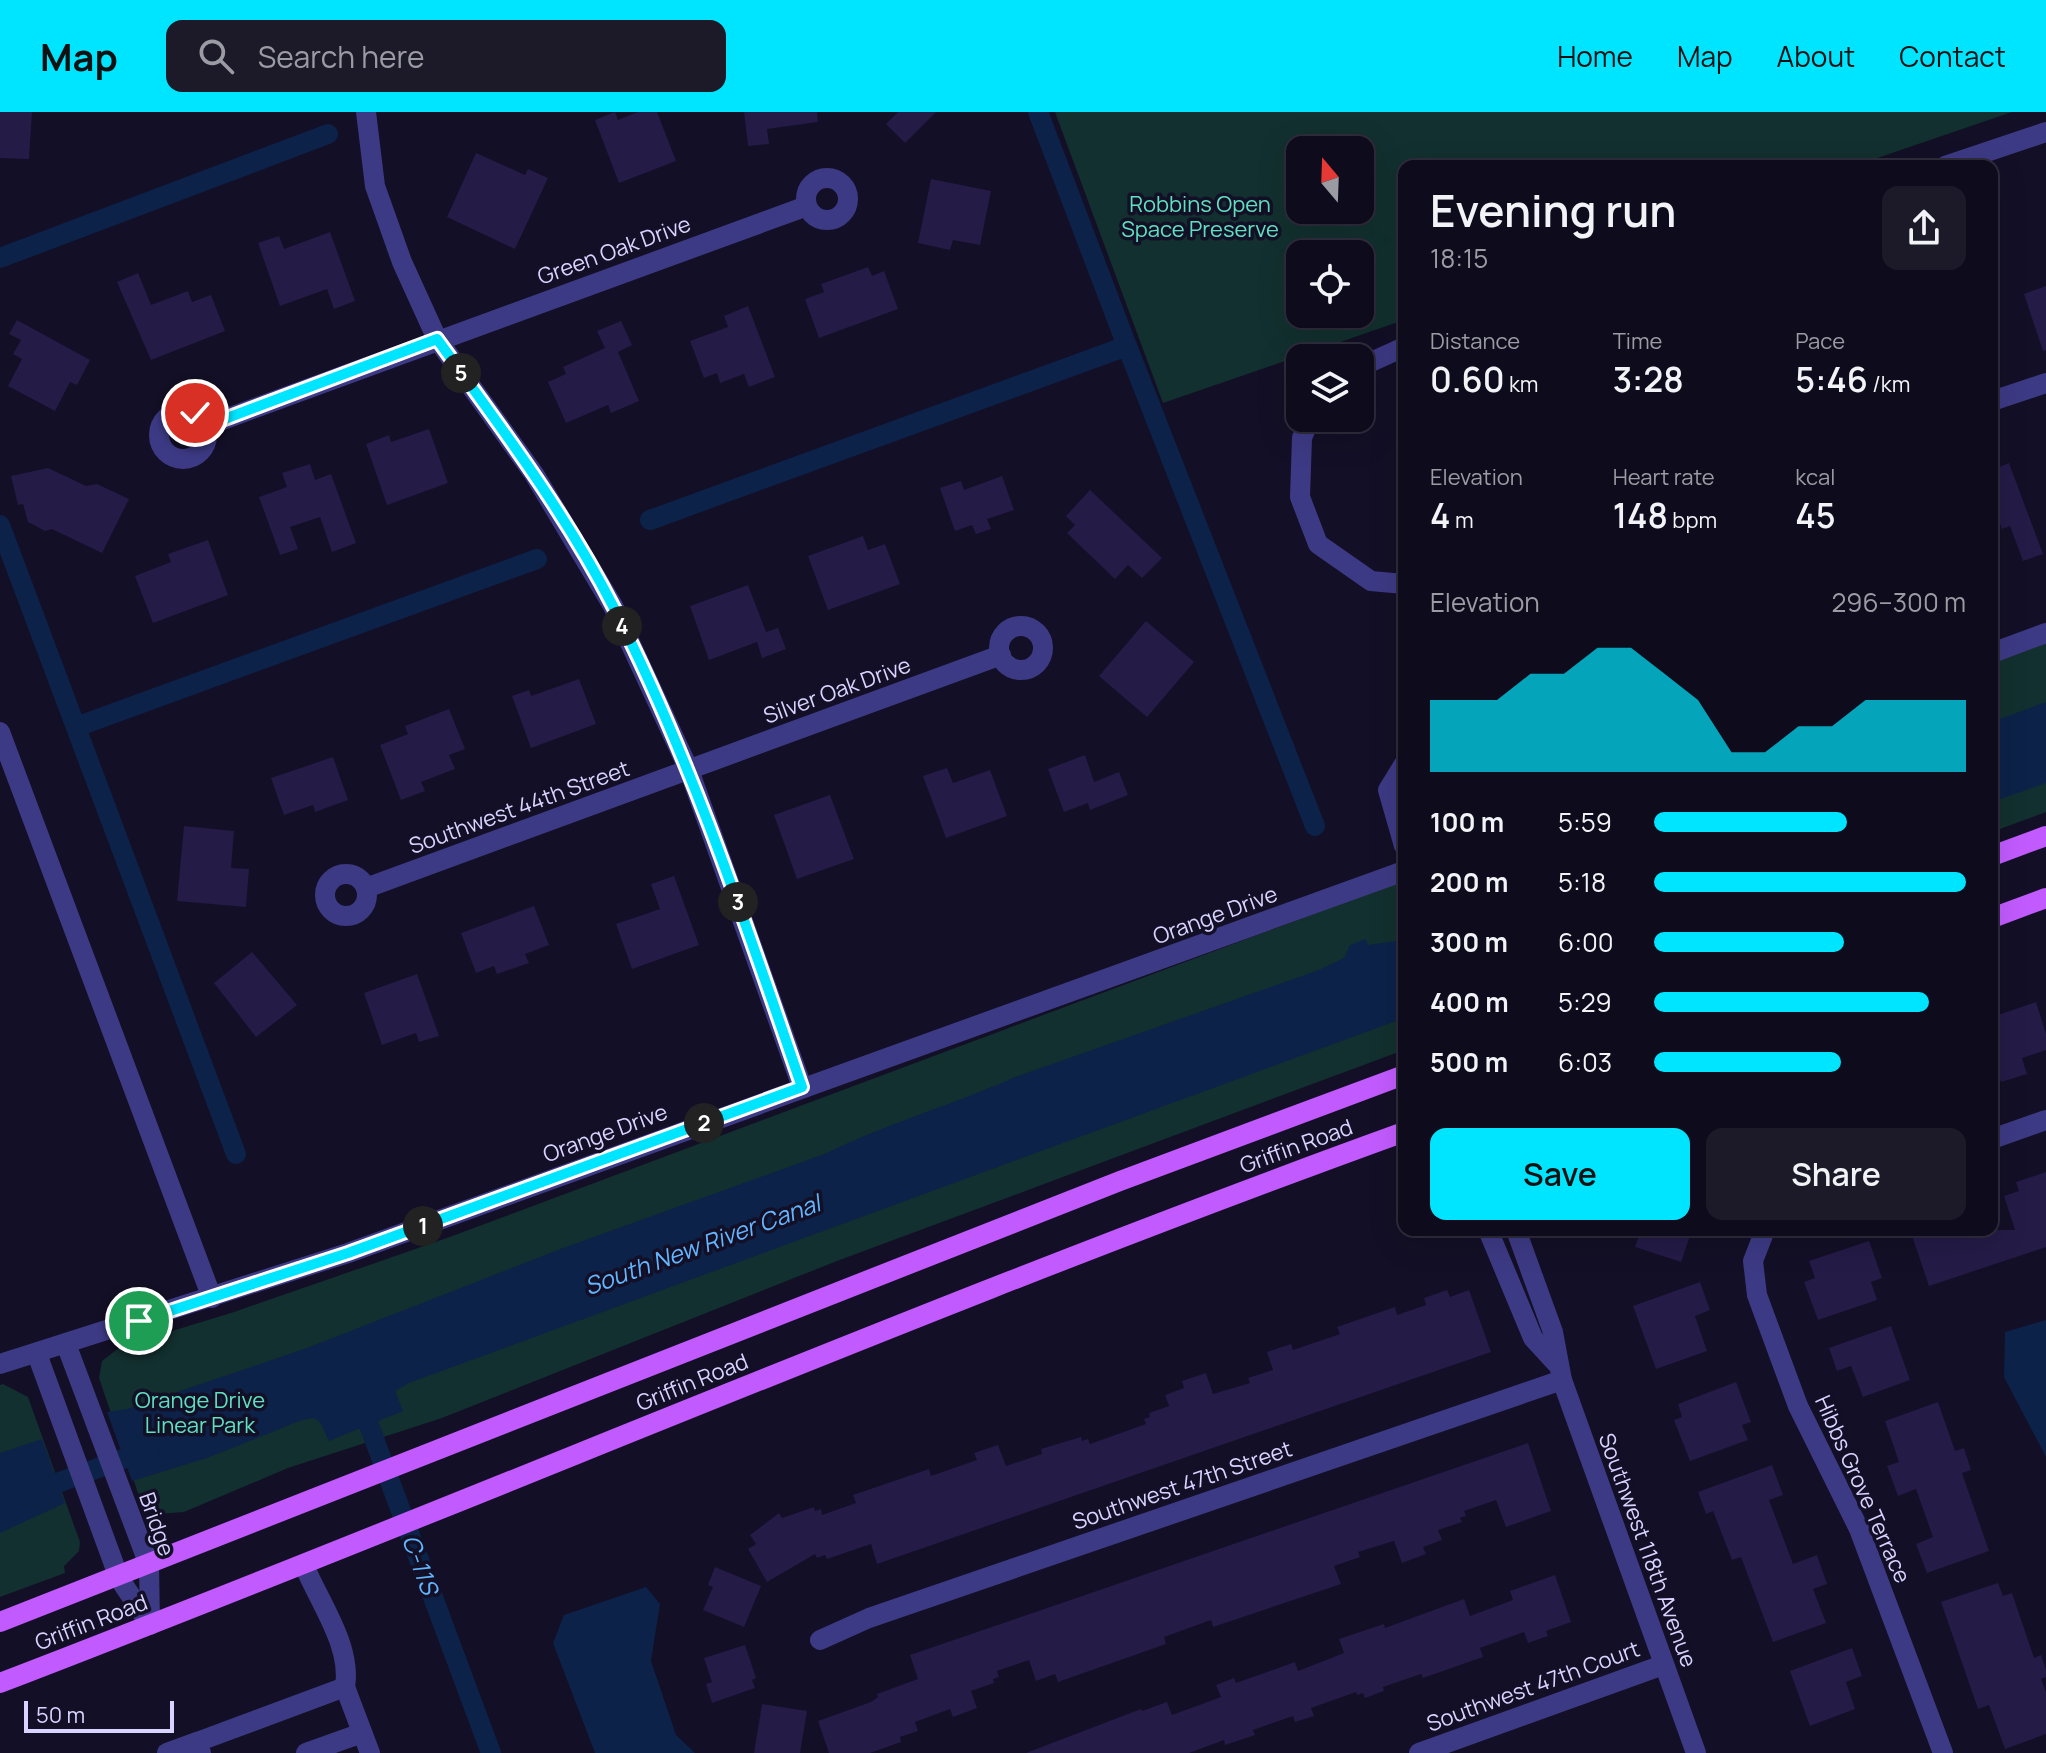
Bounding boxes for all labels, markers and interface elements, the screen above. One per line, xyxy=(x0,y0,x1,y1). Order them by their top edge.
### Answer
search box xyxy=(166,20,726,92)
text: Map xyxy=(40,30,118,82)
icon: search xyxy=(194,34,238,78)
text: Search here xyxy=(258,36,425,77)
text: Home xyxy=(1557,37,1633,75)
text: Map xyxy=(1677,37,1733,75)
text: About xyxy=(1777,37,1855,75)
text: Contact xyxy=(1899,37,2006,75)
north arrow xyxy=(1286,136,1374,224)
map controls xyxy=(1286,136,1374,432)
text: Evening run xyxy=(1430,180,1676,240)
button: share xyxy=(1882,186,1966,270)
park label: Robbins Open Space Preserve xyxy=(1121,189,1279,244)
street label: Green Oak Drive xyxy=(533,208,695,292)
button: locate xyxy=(1286,240,1374,328)
text: 18:15 xyxy=(1430,240,1488,276)
text: Distance xyxy=(1430,326,1520,356)
text: Time xyxy=(1613,326,1662,356)
text: Pace xyxy=(1795,326,1845,356)
button: layers xyxy=(1286,344,1374,432)
pin: 5 xyxy=(441,353,481,393)
text: 0.60 xyxy=(1430,356,1505,402)
text: 3:28 xyxy=(1613,356,1684,402)
text: 5:46 xyxy=(1795,356,1868,402)
text: 5 xyxy=(455,358,467,388)
text: km xyxy=(1505,369,1539,399)
text: /km xyxy=(1868,369,1910,399)
pin xyxy=(161,379,229,447)
icon: check xyxy=(173,391,217,435)
text: Elevation xyxy=(1430,462,1523,492)
text: Heart rate xyxy=(1613,462,1715,492)
text: kcal xyxy=(1795,462,1835,492)
text: 4 xyxy=(1430,492,1451,538)
text: 148 xyxy=(1613,492,1668,538)
text: 45 xyxy=(1795,492,1836,538)
text: m xyxy=(1451,505,1474,535)
text: bpm xyxy=(1668,505,1717,535)
text: Elevation xyxy=(1430,584,1540,620)
text: 296–300 m xyxy=(1832,584,1966,620)
pin: 4 xyxy=(602,606,642,646)
text: 4 xyxy=(615,611,629,641)
street label: Silver Oak Drive xyxy=(759,649,915,731)
street label: Southwest 44th Street xyxy=(405,753,634,861)
text: 100 m xyxy=(1430,804,1504,840)
text: 5:59 xyxy=(1558,804,1612,840)
text: 200 m xyxy=(1430,864,1508,900)
text: 5:18 xyxy=(1558,864,1606,900)
street label: Orange Drive xyxy=(1149,879,1282,951)
pin: 3 xyxy=(718,882,758,922)
text: 3 xyxy=(732,887,744,917)
text: 300 m xyxy=(1430,924,1508,960)
text: 6:00 xyxy=(1558,924,1614,960)
text: 400 m xyxy=(1430,984,1509,1020)
text: 5:29 xyxy=(1558,984,1612,1020)
text: 500 m xyxy=(1430,1044,1508,1080)
text: 6:03 xyxy=(1558,1044,1612,1080)
street label: Orange Drive xyxy=(539,1097,672,1169)
pin: 2 xyxy=(684,1103,724,1143)
text: 2 xyxy=(697,1108,711,1138)
street label: Griffin Road xyxy=(1235,1112,1357,1180)
button: Save xyxy=(1430,1128,1690,1220)
button: Share xyxy=(1706,1128,1966,1220)
water label: South New River Canal xyxy=(579,1185,828,1302)
pin: 1 xyxy=(403,1206,443,1246)
text: 1 xyxy=(418,1211,428,1241)
pin xyxy=(105,1287,173,1355)
icon: arrive xyxy=(117,1299,161,1343)
street label: Griffin Road xyxy=(632,1346,752,1418)
park label: Orange Drive Linear Park xyxy=(135,1385,265,1440)
street label: Hibbs Grove Terrace xyxy=(1808,1390,1918,1588)
street label: Southwest 118th Avenue xyxy=(1592,1429,1704,1671)
street label: Southwest 47th Street xyxy=(1068,1433,1296,1537)
street label: Bridge xyxy=(132,1488,182,1560)
water label: C-11S xyxy=(395,1530,448,1601)
street label: Griffin Road xyxy=(30,1587,152,1657)
street label: Southwest 47th Court xyxy=(1422,1633,1644,1738)
scale bar xyxy=(24,1697,174,1733)
text: 50 m xyxy=(36,1700,85,1730)

